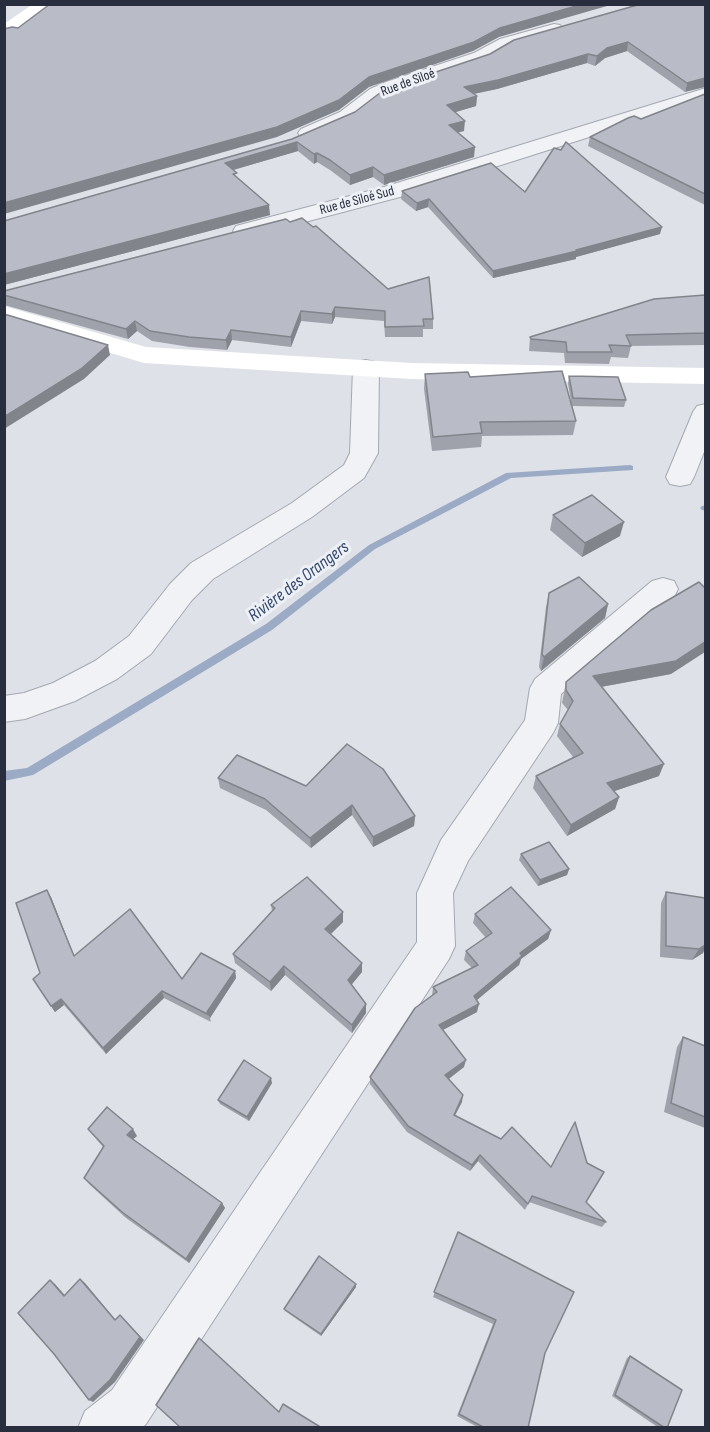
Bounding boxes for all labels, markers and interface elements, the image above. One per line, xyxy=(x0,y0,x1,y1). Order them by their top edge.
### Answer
street label: Rue de Siloé xyxy=(379,65,437,101)
street label: Rue de Siloé Sud xyxy=(318,183,396,219)
water label: Rivière des Orangers xyxy=(244,537,354,627)

